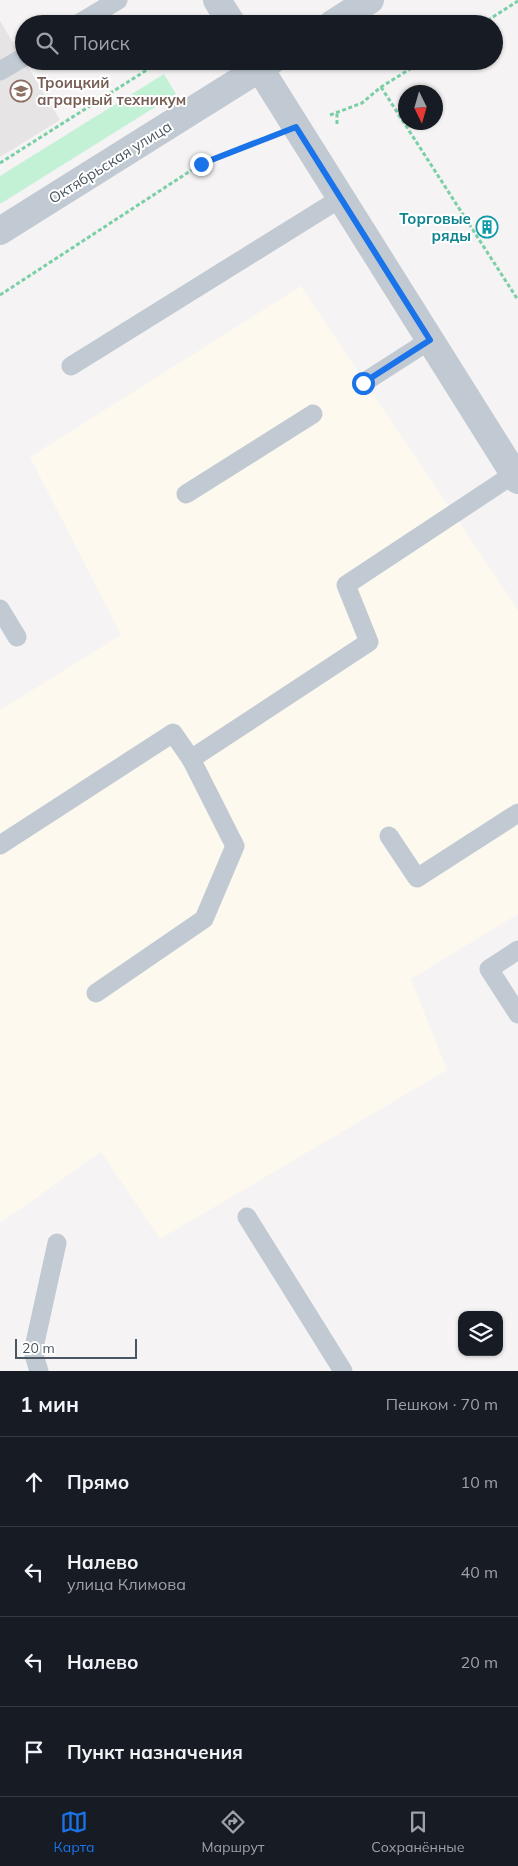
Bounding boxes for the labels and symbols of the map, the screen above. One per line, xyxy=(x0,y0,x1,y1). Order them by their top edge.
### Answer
place label: Троицкий аграрный техникум xyxy=(37,73,186,109)
school or university icon: Троицкий аграрный техникум xyxy=(9,79,33,103)
north arrow xyxy=(398,85,443,130)
street label: Октябрьская улица xyxy=(45,116,175,208)
route end xyxy=(190,153,213,176)
place label: Торговые ряды xyxy=(399,209,471,245)
building icon: Торговые ряды xyxy=(475,215,499,239)
route start xyxy=(352,372,375,395)
scale bar xyxy=(15,1336,138,1359)

